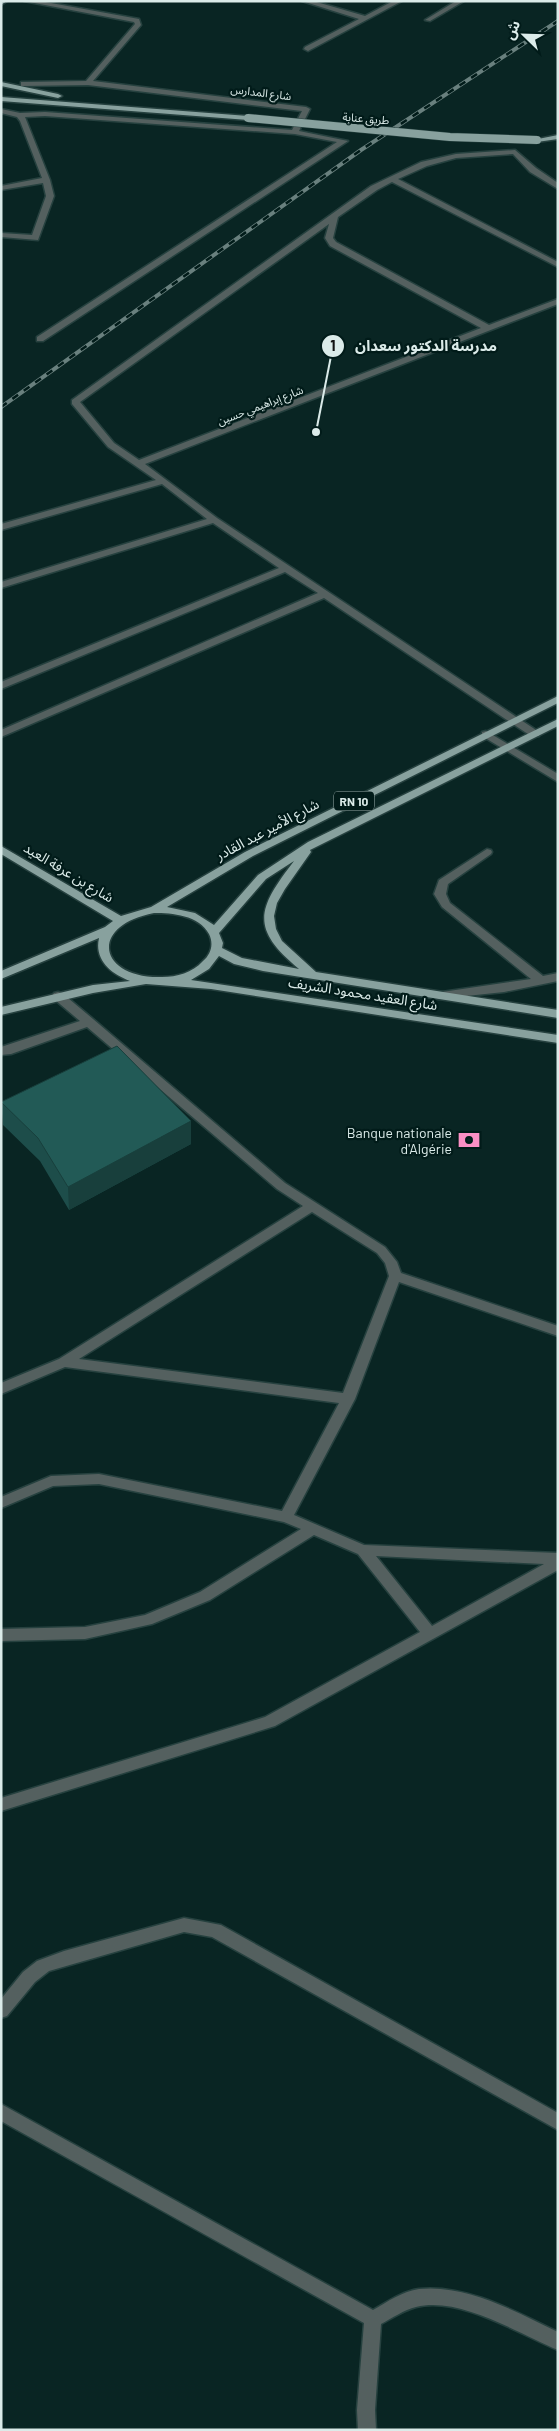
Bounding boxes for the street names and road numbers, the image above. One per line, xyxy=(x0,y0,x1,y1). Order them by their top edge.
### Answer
street label: شارع المدارس xyxy=(230,82,292,104)
street label: طريق عنابة xyxy=(342,109,390,128)
street label: شارع إبراهيمي حسين xyxy=(215,383,306,431)
road number: RN 10 xyxy=(334,791,374,810)
street label: شارع الأمير عبد القادر xyxy=(212,795,323,866)
street label: شارع بن عرفة العيد xyxy=(19,838,117,908)
street label: شارع العقيد محمود الشريف xyxy=(287,973,439,1016)

